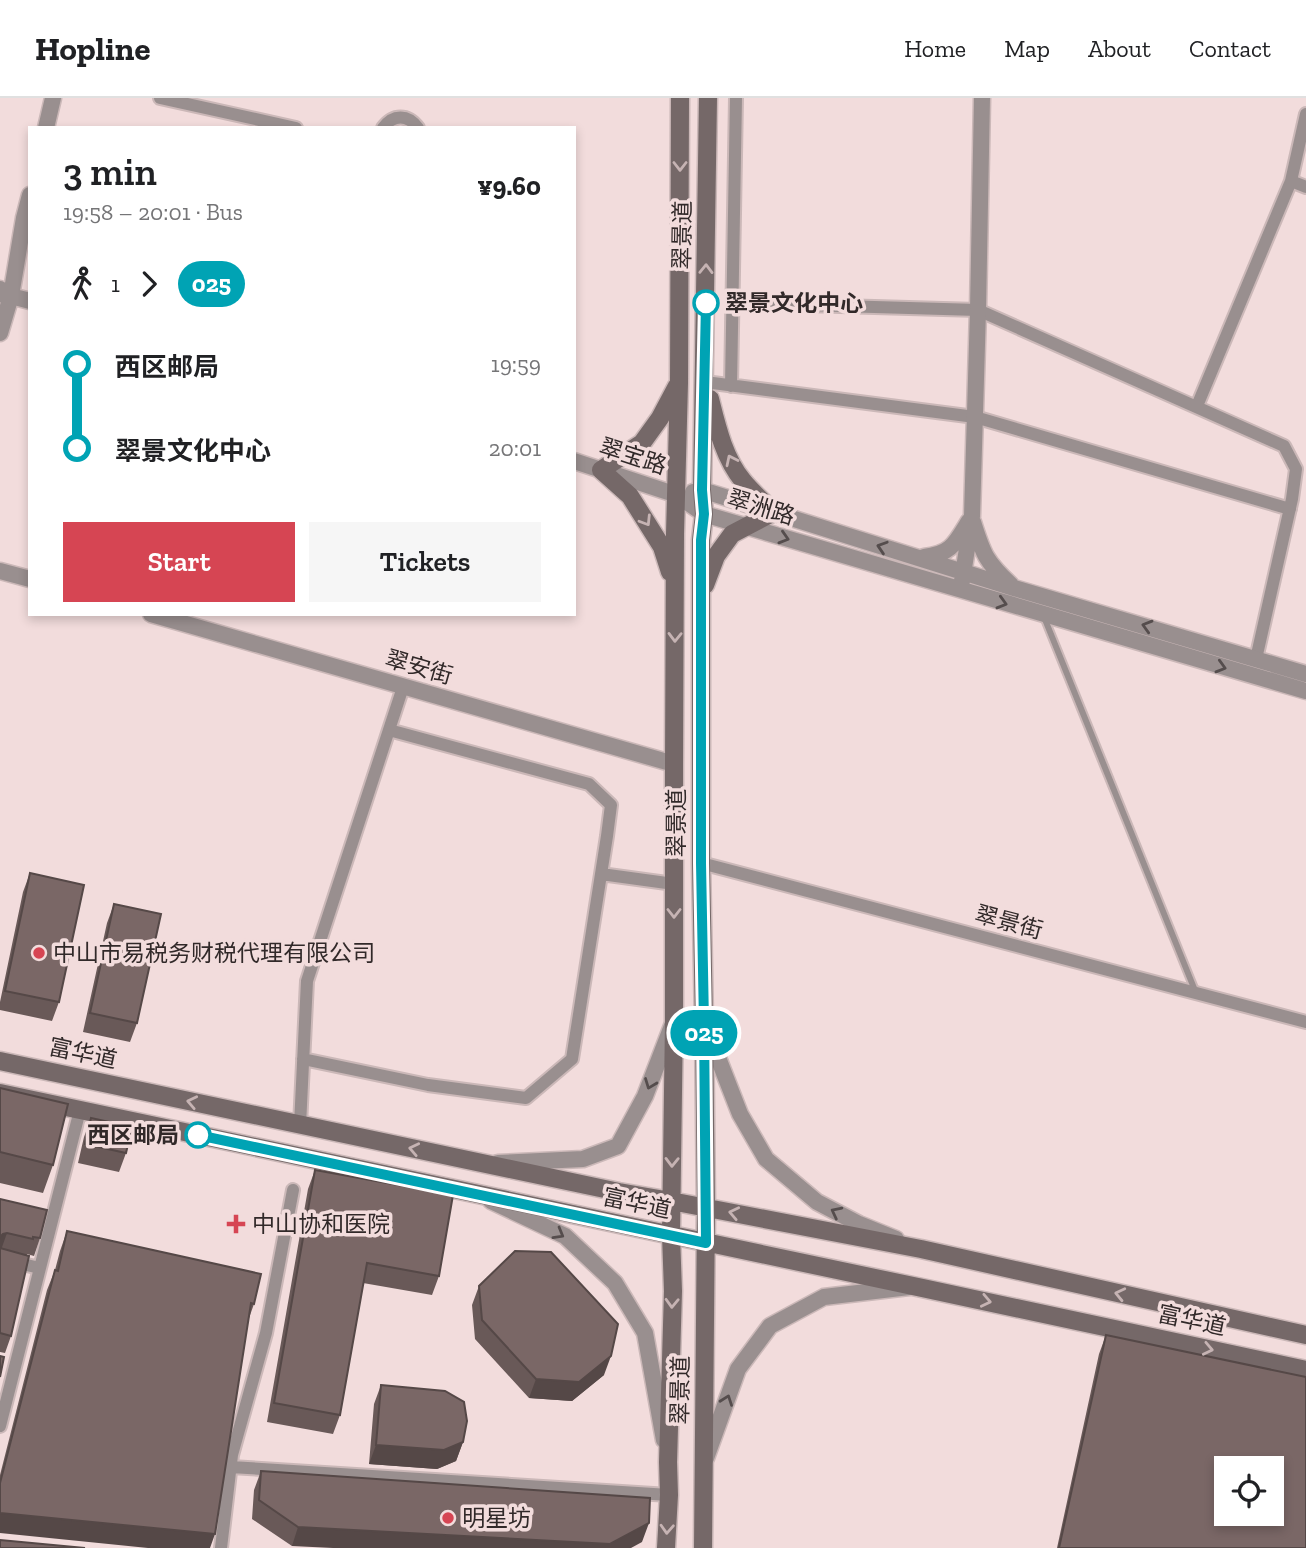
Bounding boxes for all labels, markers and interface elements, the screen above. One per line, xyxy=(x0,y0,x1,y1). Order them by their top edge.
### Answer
text: Hopline xyxy=(35,29,150,68)
text: Home xyxy=(904,34,966,63)
text: Map xyxy=(1004,34,1050,63)
text: About xyxy=(1088,34,1151,63)
text: Contact xyxy=(1189,34,1271,63)
text: 3 min xyxy=(63,149,157,195)
one-way arrow xyxy=(672,161,688,172)
text: ¥9.60 xyxy=(477,170,541,202)
text: 19:58 – 20:01 · Bus xyxy=(63,198,243,226)
street label: 翠景道 xyxy=(667,200,697,270)
one-way arrow xyxy=(698,263,714,274)
icon: walk xyxy=(63,265,101,303)
icon: forward xyxy=(130,265,168,303)
text: 025 xyxy=(192,269,231,298)
text: 1 xyxy=(111,270,120,298)
place label: 翠景文化中心 xyxy=(725,289,863,317)
marker: 翠景文化中心 xyxy=(693,290,719,316)
text: 19:59 xyxy=(491,350,541,378)
text: 西区邮局 xyxy=(115,351,219,383)
street label: 翠宝路 xyxy=(596,432,670,480)
text: 20:01 xyxy=(489,434,541,462)
text: 翠景文化中心 xyxy=(115,435,271,467)
one-way arrow xyxy=(725,455,739,467)
street label: 翠洲路 xyxy=(724,484,798,530)
one-way arrow xyxy=(637,513,650,526)
button: Start xyxy=(63,522,295,602)
button: Tickets xyxy=(309,522,541,602)
one-way arrow xyxy=(778,530,790,545)
one-way arrow xyxy=(876,540,888,555)
one-way arrow xyxy=(996,595,1008,609)
one-way arrow xyxy=(1141,620,1153,635)
one-way arrow xyxy=(667,632,683,642)
street label: 翠安街 xyxy=(382,644,456,690)
one-way arrow xyxy=(1215,658,1227,673)
street label: 翠景道 xyxy=(662,789,690,858)
street label: 翠景街 xyxy=(972,900,1046,944)
one-way arrow xyxy=(666,908,682,919)
place label: 中山市易税务财税代理有限公司 xyxy=(53,939,375,967)
marker: 中山市易税务财税代理有限公司 xyxy=(31,945,47,961)
line badge: 025 xyxy=(664,1010,744,1056)
text: 025 xyxy=(684,1018,724,1047)
street label: 富华道 xyxy=(46,1032,120,1074)
one-way arrow xyxy=(644,1078,658,1090)
one-way arrow xyxy=(186,1096,198,1110)
place label: 西区邮局 xyxy=(87,1121,179,1149)
marker: 西区邮局 xyxy=(185,1122,211,1148)
one-way arrow xyxy=(408,1143,420,1158)
one-way arrow xyxy=(664,1157,680,1168)
street label: 富华道 xyxy=(600,1182,674,1224)
one-way arrow xyxy=(728,1207,740,1222)
one-way arrow xyxy=(831,1207,843,1221)
place label: 中山协和医院 xyxy=(252,1210,390,1238)
marker: 中山协和医院 xyxy=(226,1214,246,1234)
one-way arrow xyxy=(552,1226,565,1239)
one-way arrow xyxy=(1114,1287,1126,1302)
one-way arrow xyxy=(980,1292,992,1307)
one-way arrow xyxy=(665,1298,680,1309)
street label: 富华道 xyxy=(1155,1299,1229,1341)
one-way arrow xyxy=(1202,1341,1214,1355)
street label: 翠景道 xyxy=(665,1355,695,1425)
one-way arrow xyxy=(719,1394,733,1406)
map controls xyxy=(1214,1456,1284,1526)
button: locate xyxy=(1214,1456,1284,1526)
place label: 明星坊 xyxy=(462,1504,531,1532)
marker: 明星坊 xyxy=(440,1510,456,1526)
one-way arrow xyxy=(660,1524,675,1535)

